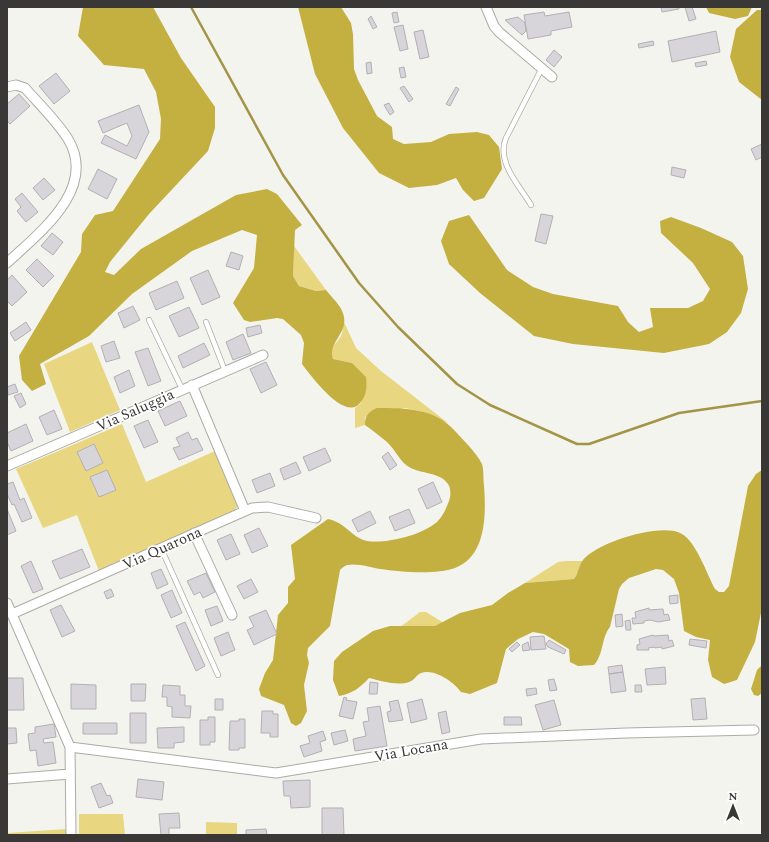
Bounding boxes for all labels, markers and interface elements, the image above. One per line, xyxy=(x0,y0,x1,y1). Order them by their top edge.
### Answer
street label: Via Saluggia xyxy=(92,383,179,438)
street label: Via Quarona xyxy=(119,520,206,576)
street label: Via Locana xyxy=(372,733,451,768)
north arrow xyxy=(713,786,753,826)
text: N xyxy=(729,788,738,805)

